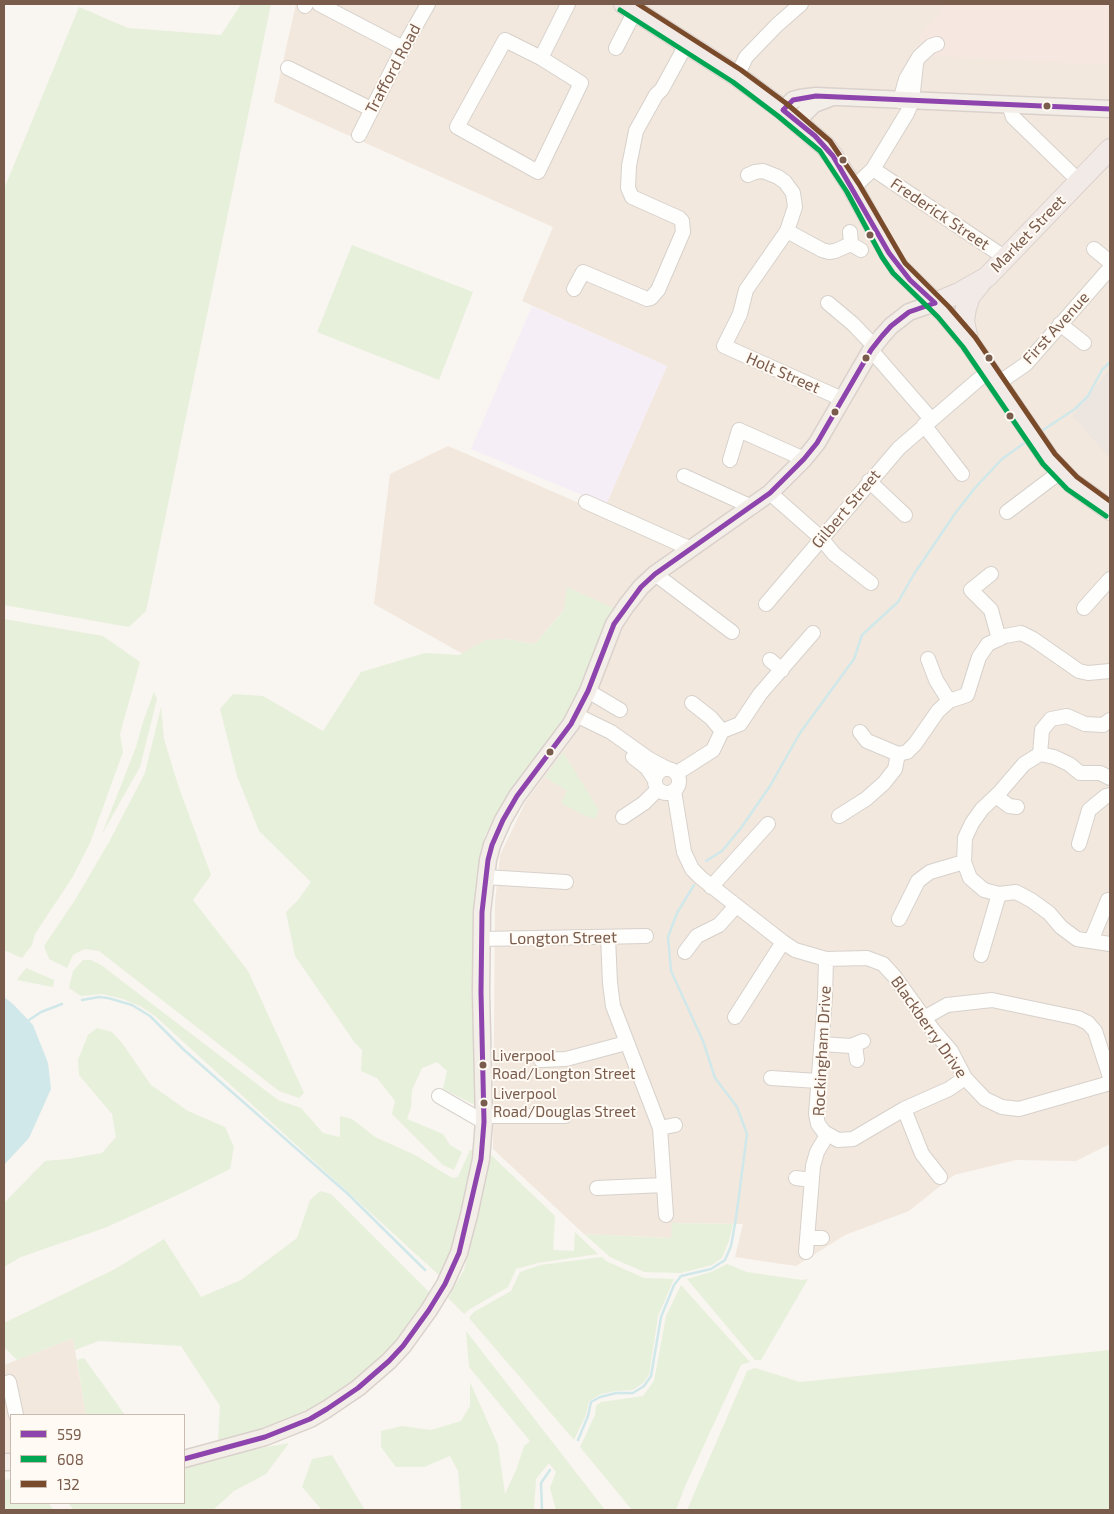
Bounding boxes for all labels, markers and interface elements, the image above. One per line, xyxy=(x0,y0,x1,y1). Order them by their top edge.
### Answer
street label: Trafford Road xyxy=(361,21,425,117)
unlabelled marker xyxy=(1042,101,1052,111)
unlabelled marker xyxy=(838,155,848,165)
street label: Frederick Street xyxy=(887,174,993,254)
street label: Market Street xyxy=(986,191,1070,277)
unlabelled marker xyxy=(865,230,875,240)
street label: First Avenue xyxy=(1019,288,1093,368)
street label: Holt Street xyxy=(743,348,823,398)
unlabelled marker xyxy=(861,353,871,363)
unlabelled marker xyxy=(984,353,994,363)
unlabelled marker xyxy=(830,407,840,417)
unlabelled marker xyxy=(1005,411,1015,421)
street label: Gilbert Street xyxy=(807,466,885,552)
unlabelled marker xyxy=(545,747,555,757)
street label: Longton Street xyxy=(509,927,617,949)
street label: Blackberry Drive xyxy=(887,972,971,1082)
street label: Rockingham Drive xyxy=(809,985,835,1117)
place label: Liverpool Road/Longton Street xyxy=(492,1047,636,1082)
marker: Liverpool Road/Longton Street xyxy=(478,1060,488,1070)
place label: Liverpool Road/Douglas Street xyxy=(493,1085,636,1120)
marker: Liverpool Road/Douglas Street xyxy=(479,1098,489,1108)
legend xyxy=(10,1414,185,1504)
text: 559 xyxy=(57,1425,82,1443)
text: 608 xyxy=(57,1450,84,1468)
text: 132 xyxy=(57,1475,80,1493)

